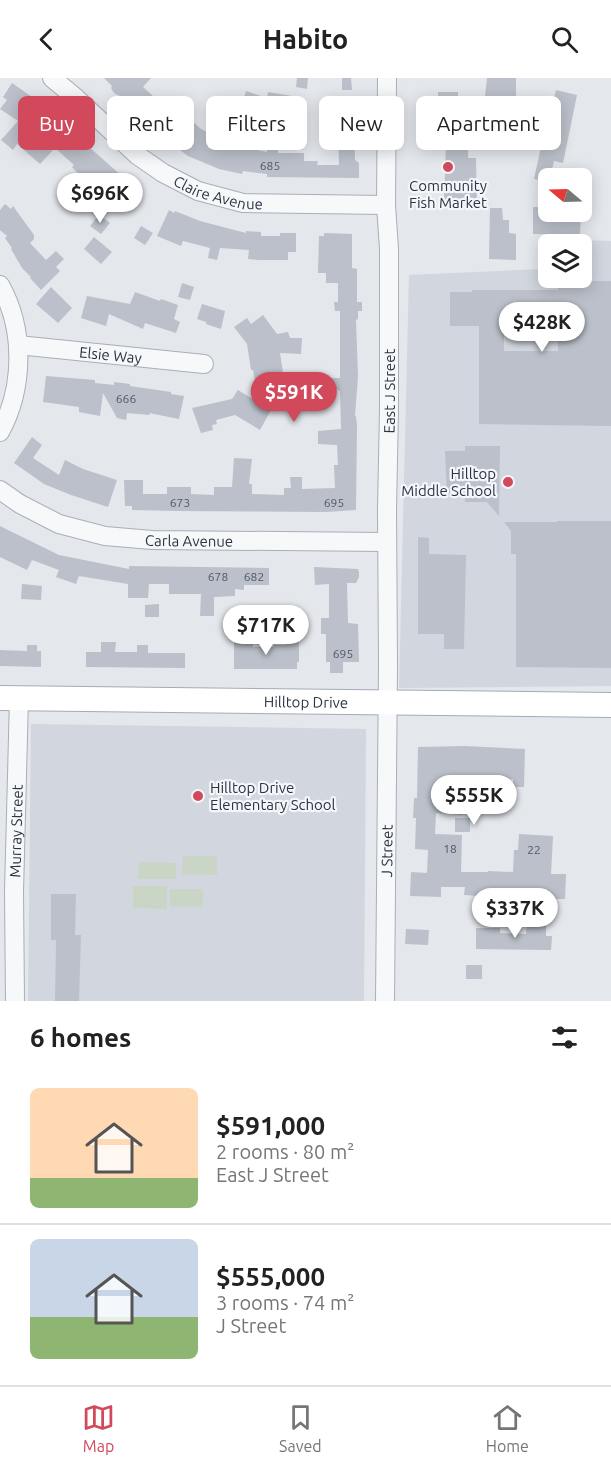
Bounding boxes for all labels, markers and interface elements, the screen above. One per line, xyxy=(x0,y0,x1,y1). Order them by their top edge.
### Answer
icon: back xyxy=(30,23,63,56)
icon: search xyxy=(548,23,581,56)
text: Habito xyxy=(263,24,348,54)
chip: Buy xyxy=(18,96,95,150)
chip: Rent xyxy=(107,96,194,150)
chip: Filters xyxy=(206,96,307,150)
chip: New xyxy=(319,96,404,150)
chip: Apartment xyxy=(416,96,561,150)
house number: 685 xyxy=(260,159,280,172)
marker: Community Fish Market xyxy=(441,160,455,174)
north arrow xyxy=(538,168,592,222)
map controls xyxy=(538,168,592,288)
street label: Claire Avenue xyxy=(171,172,263,212)
pin: $696K xyxy=(58,173,142,224)
place label: Community Fish Market xyxy=(409,177,487,211)
text: $696K xyxy=(71,181,129,204)
button: layers xyxy=(538,234,592,288)
pin: $428K xyxy=(500,302,584,353)
text: $428K xyxy=(513,310,571,333)
street label: Elsie Way xyxy=(78,343,143,366)
street label: East J Street xyxy=(380,349,398,434)
pin: $591K xyxy=(252,372,336,423)
text: $591K xyxy=(265,380,323,403)
house number: 666 xyxy=(116,392,136,405)
place label: Hilltop Middle School xyxy=(401,465,496,499)
marker: Hilltop Middle School xyxy=(501,475,515,489)
house number: 673 xyxy=(170,496,190,509)
house number: 695 xyxy=(324,496,344,509)
street label: Carla Avenue xyxy=(144,531,233,549)
house number: 678 xyxy=(208,570,228,583)
house number: 682 xyxy=(244,570,264,583)
pin: $717K xyxy=(224,605,308,656)
text: $717K xyxy=(237,613,295,636)
house number: 695 xyxy=(333,647,353,660)
street label: Hilltop Drive xyxy=(264,693,348,710)
pin: $555K xyxy=(432,775,516,826)
place label: Hilltop Drive Elementary School xyxy=(210,779,336,813)
text: $555K xyxy=(445,783,503,806)
street label: Murray Street xyxy=(6,784,25,878)
marker: Hilltop Drive Elementary School xyxy=(191,789,205,803)
street label: J Street xyxy=(378,824,395,877)
house number: 18 xyxy=(443,842,457,855)
house number: 22 xyxy=(527,843,541,856)
pin: $337K xyxy=(473,888,557,939)
text: $337K xyxy=(486,896,544,919)
icon: filters xyxy=(548,1021,581,1054)
text: 6 homes xyxy=(30,1023,131,1052)
text: $591,000 xyxy=(216,1111,325,1140)
icon: home xyxy=(78,1112,150,1184)
text: 2 rooms · 80 m² xyxy=(216,1140,354,1163)
text: East J Street xyxy=(216,1163,329,1186)
text: $555,000 xyxy=(216,1262,325,1291)
icon: home xyxy=(78,1263,150,1335)
text: 3 rooms · 74 m² xyxy=(216,1291,354,1314)
text: J Street xyxy=(216,1314,286,1337)
tab: Map xyxy=(82,1401,115,1455)
tab: Saved xyxy=(279,1401,322,1455)
tab: Home xyxy=(486,1401,529,1455)

